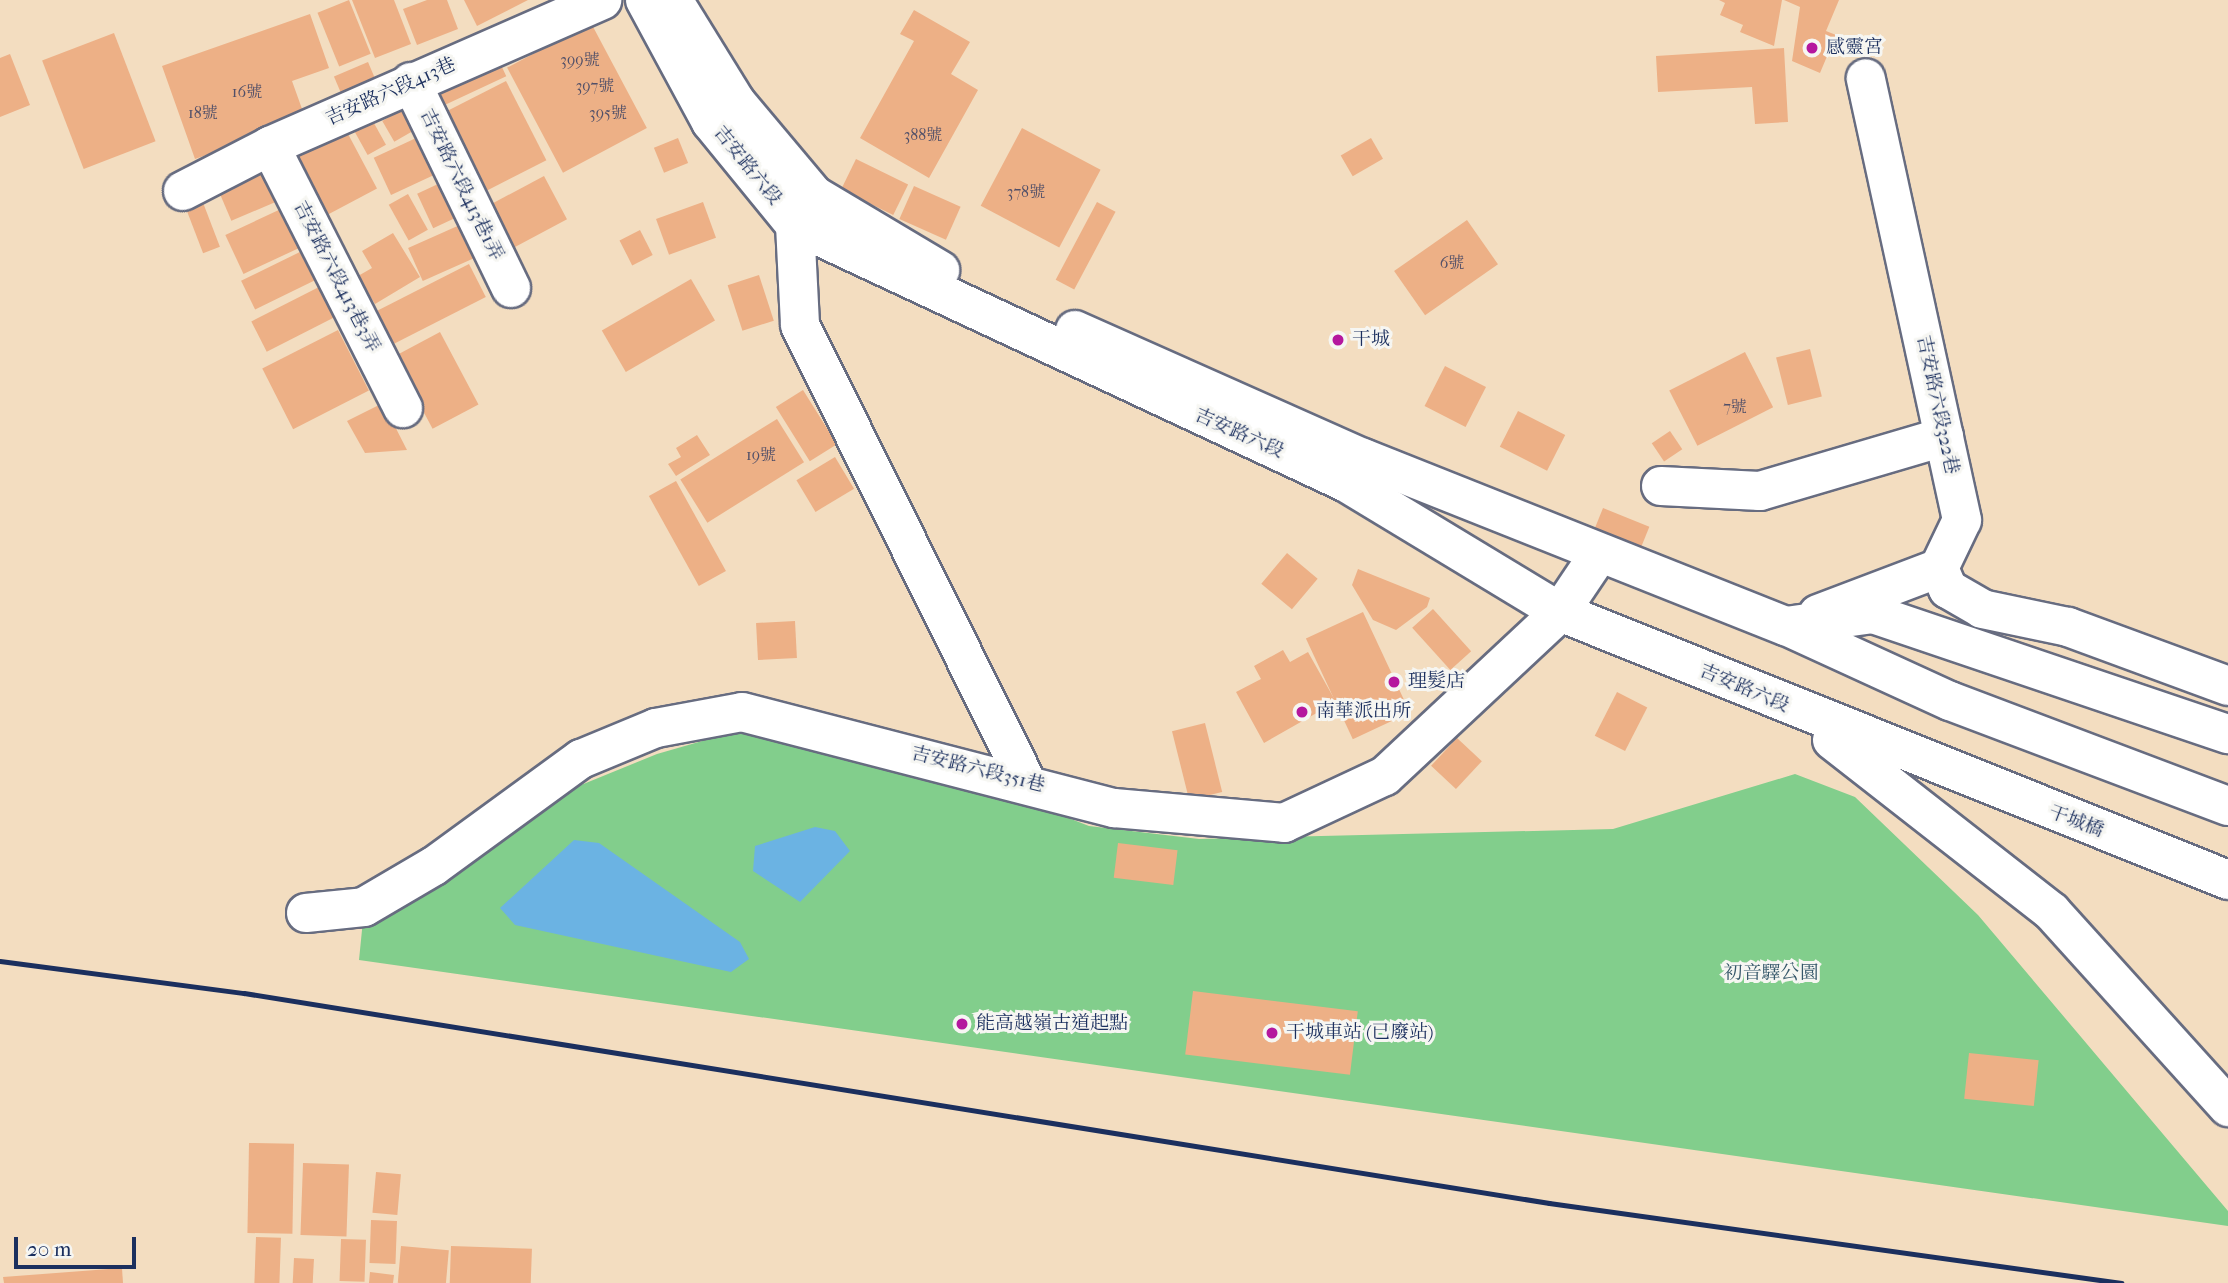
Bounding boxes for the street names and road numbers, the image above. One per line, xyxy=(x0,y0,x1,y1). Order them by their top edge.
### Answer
street label: 吉安路六段413巷 xyxy=(323,53,459,131)
street label: 吉安路六段413巷1弄 xyxy=(414,106,508,264)
street label: 吉安路六段 xyxy=(708,122,786,210)
street label: 吉安路六段413巷3弄 xyxy=(288,198,384,356)
street label: 吉安路六段322巷 xyxy=(1911,334,1963,476)
street label: 吉安路六段 xyxy=(1191,404,1287,464)
street label: 吉安路六段 xyxy=(1696,660,1792,718)
street label: 吉安路六段351巷 xyxy=(909,742,1047,798)
street label: 干城橋 xyxy=(2045,801,2107,843)

